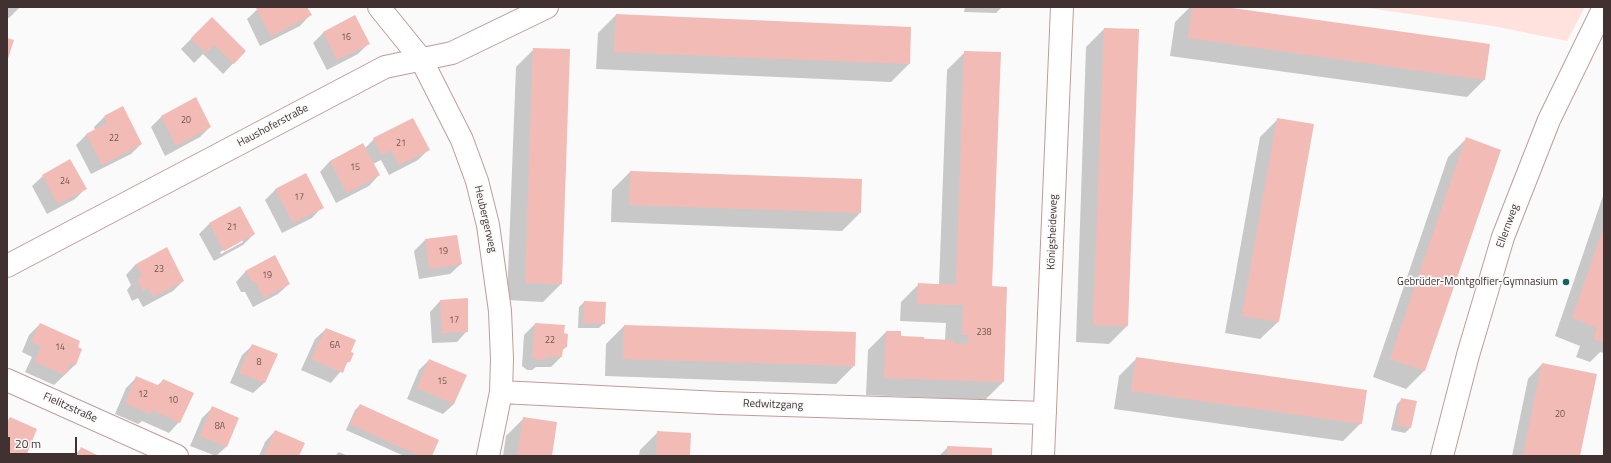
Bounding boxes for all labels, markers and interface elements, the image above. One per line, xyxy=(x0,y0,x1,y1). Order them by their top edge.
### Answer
house number: 16 xyxy=(341,33,351,43)
street label: Haushoferstraße xyxy=(235,102,311,150)
house number: 20 xyxy=(181,116,191,126)
house number: 22 xyxy=(109,134,119,144)
house number: 21 xyxy=(396,139,406,149)
house number: 15 xyxy=(350,163,360,173)
house number: 24 xyxy=(60,177,70,187)
street label: Heubergerweg xyxy=(471,184,499,254)
house number: 17 xyxy=(294,193,304,203)
street label: Königsheideweg xyxy=(1045,194,1061,270)
street label: Ellernweg xyxy=(1494,202,1522,250)
house number: 21 xyxy=(227,223,237,233)
house number: 19 xyxy=(438,247,448,257)
house number: 23 xyxy=(154,265,164,275)
house number: 19 xyxy=(262,271,272,281)
place label: Gebrüder-Montgolfier-Gymnasium xyxy=(1397,275,1558,289)
marker: Gebrüder-Montgolfier-Gymnasium xyxy=(1561,277,1571,287)
house number: 17 xyxy=(449,316,459,326)
house number: 238 xyxy=(976,328,992,338)
house number: 22 xyxy=(545,336,555,346)
house number: 6A xyxy=(330,341,340,351)
house number: 14 xyxy=(55,343,65,353)
house number: 8 xyxy=(256,358,262,368)
house number: 15 xyxy=(437,377,447,387)
street label: Fielitzstraße xyxy=(41,390,99,426)
house number: 12 xyxy=(138,390,148,400)
house number: 10 xyxy=(168,396,178,406)
street label: Redwitzgang xyxy=(743,397,803,413)
house number: 20 xyxy=(1555,410,1565,420)
house number: 8A xyxy=(215,422,225,432)
scale bar xyxy=(10,429,79,455)
text: 20 m xyxy=(15,434,41,453)

